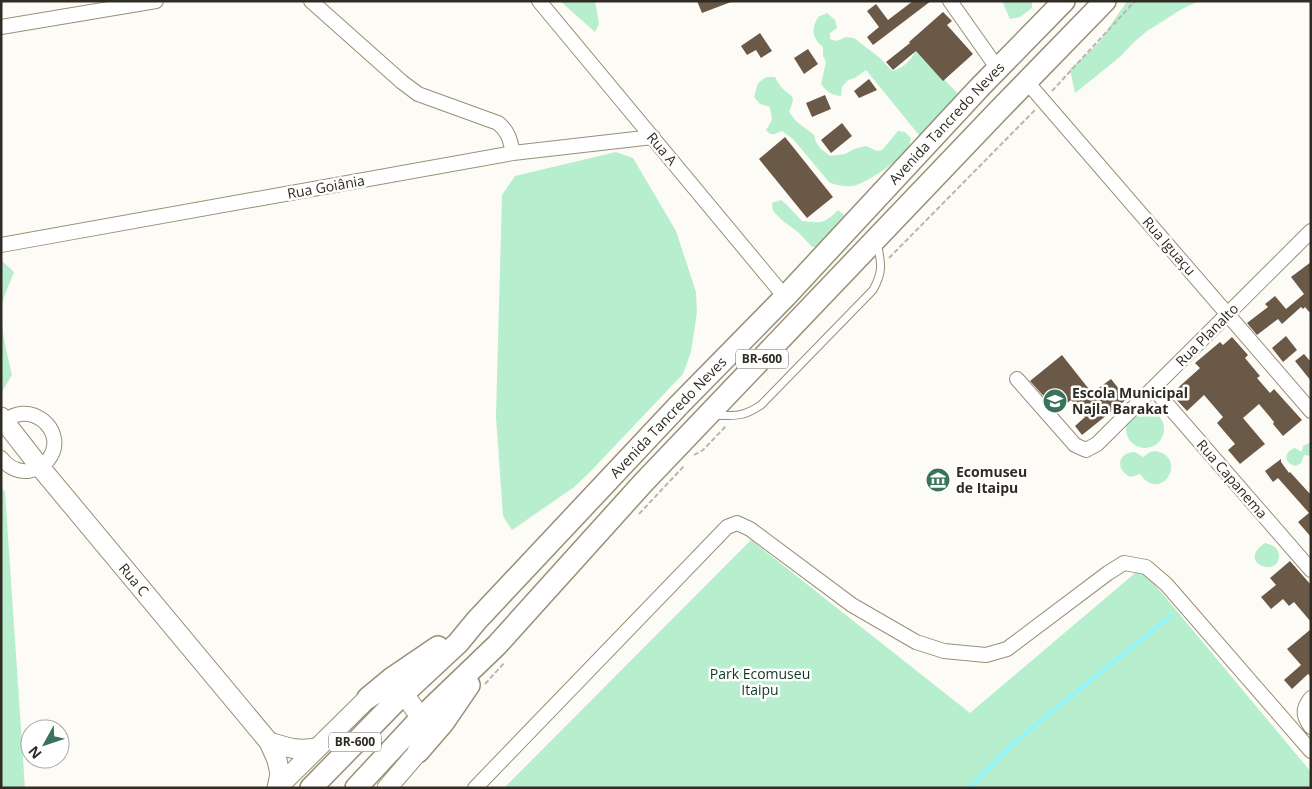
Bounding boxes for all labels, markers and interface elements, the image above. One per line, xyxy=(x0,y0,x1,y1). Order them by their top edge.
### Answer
street label: Avenida Tancredo Neves xyxy=(884,57,1008,188)
street label: Rua A xyxy=(643,128,682,169)
street label: Rua Goiânia xyxy=(286,170,366,203)
street label: Rua Iguaçu xyxy=(1139,212,1200,279)
street label: Rua Planalto xyxy=(1171,299,1242,370)
road number: BR-600 xyxy=(736,349,788,368)
street label: Avenida Tancredo Neves xyxy=(605,352,731,482)
place label: Escola Municipal Najla Barakat xyxy=(1072,383,1188,418)
school or university icon: Escola Municipal Najla Barakat xyxy=(1042,388,1068,414)
street label: Rua Capanema xyxy=(1193,435,1272,522)
place label: Ecomuseu de Itaipu xyxy=(956,462,1027,497)
museum icon: Ecomuseu de Itaipu xyxy=(925,467,951,493)
street label: Rua C xyxy=(115,559,154,600)
park label: Park Ecomuseu Itaipu xyxy=(710,664,810,699)
north arrow xyxy=(20,719,70,769)
road number: BR-600 xyxy=(329,732,381,752)
text: N xyxy=(24,742,46,763)

